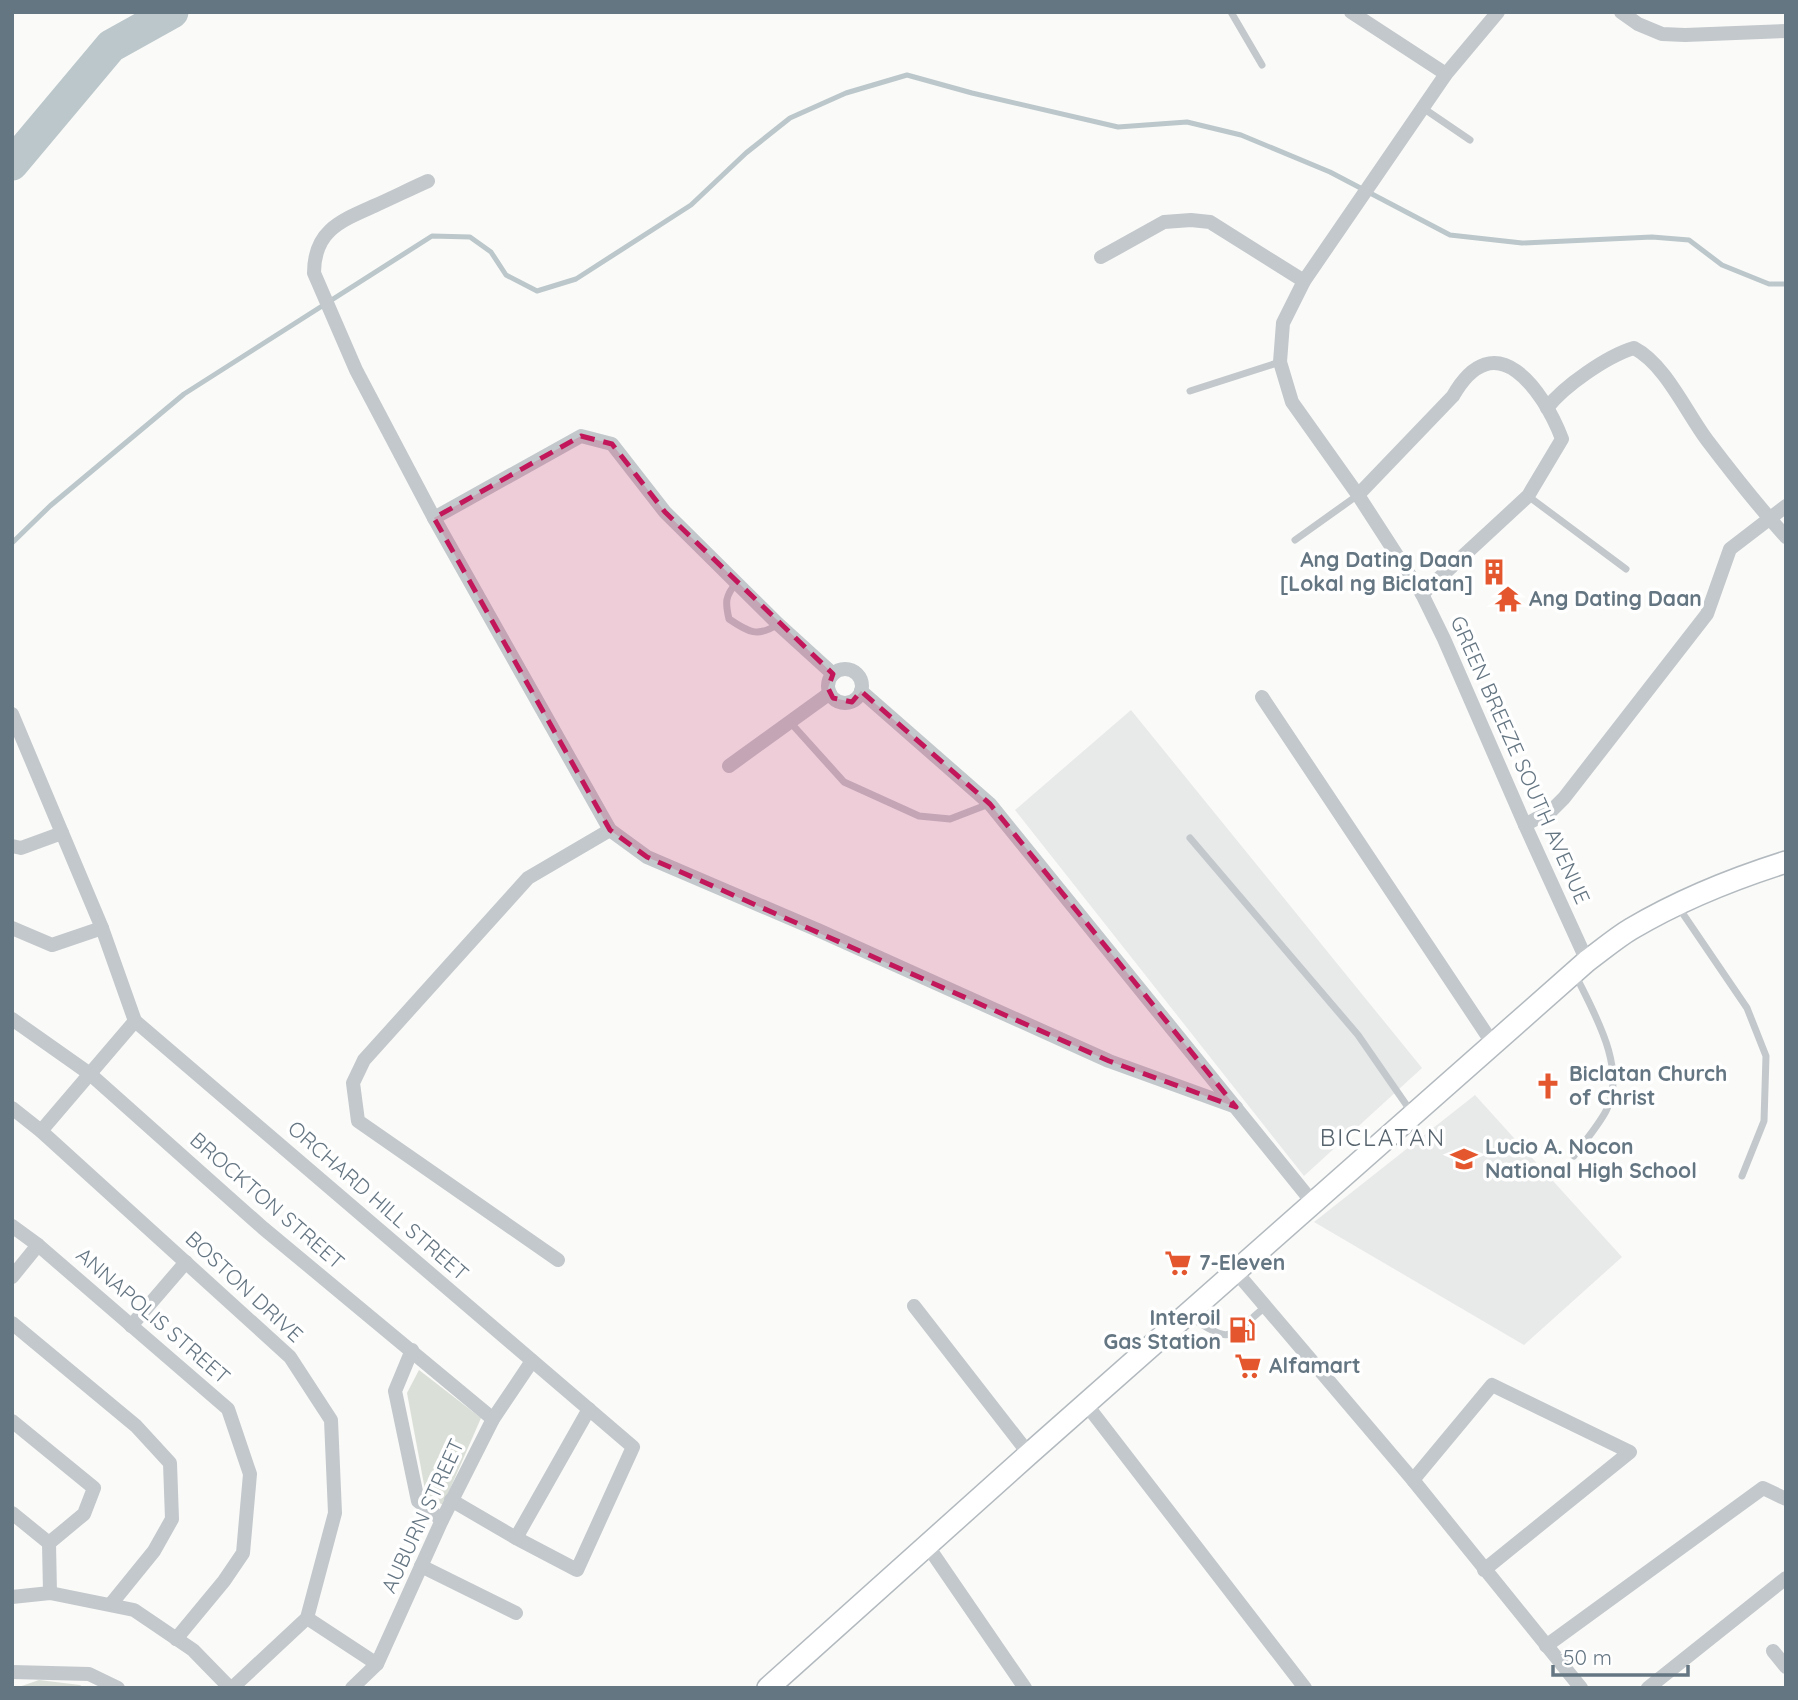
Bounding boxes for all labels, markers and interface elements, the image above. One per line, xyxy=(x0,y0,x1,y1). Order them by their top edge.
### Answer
place label: Ang Dating Daan [Lokal ng Biclatan] xyxy=(1280,546,1473,596)
building icon: Ang Dating Daan [Lokal ng Biclatan] xyxy=(1479,557,1509,587)
temple icon: Ang Dating Daan xyxy=(1493,584,1523,614)
place label: Ang Dating Daan xyxy=(1529,585,1702,611)
street label: GREEN BREEZE SOUTH AVENUE xyxy=(1445,612,1596,908)
place label: Biclatan Church of Christ xyxy=(1569,1060,1727,1110)
church icon: Biclatan Church of Christ xyxy=(1533,1071,1563,1101)
street label: ORCHARD HILL STREET xyxy=(283,1115,474,1286)
district label: BICLATAN xyxy=(1320,1122,1446,1152)
street label: BROCKTON STREET xyxy=(185,1126,350,1274)
place label: Lucio A. Nocon National High School xyxy=(1485,1133,1697,1183)
school or university icon: Lucio A. Nocon National High School xyxy=(1449,1144,1479,1174)
street label: BOSTON DRIVE xyxy=(181,1225,309,1347)
street label: ANNAPOLIS STREET xyxy=(71,1241,236,1389)
supermarket icon: 7-Eleven xyxy=(1163,1248,1193,1278)
place label: 7-Eleven xyxy=(1199,1249,1285,1275)
place label: Interoil Gas Station xyxy=(1103,1304,1221,1354)
fuel station icon: Interoil Gas Station xyxy=(1227,1315,1257,1345)
supermarket icon: Alfamart xyxy=(1233,1351,1263,1381)
place label: Alfamart xyxy=(1269,1352,1361,1378)
street label: AUBURN STREET xyxy=(375,1434,469,1597)
scale bar xyxy=(1553,1634,1688,1678)
text: 50 m xyxy=(1563,1644,1612,1670)

